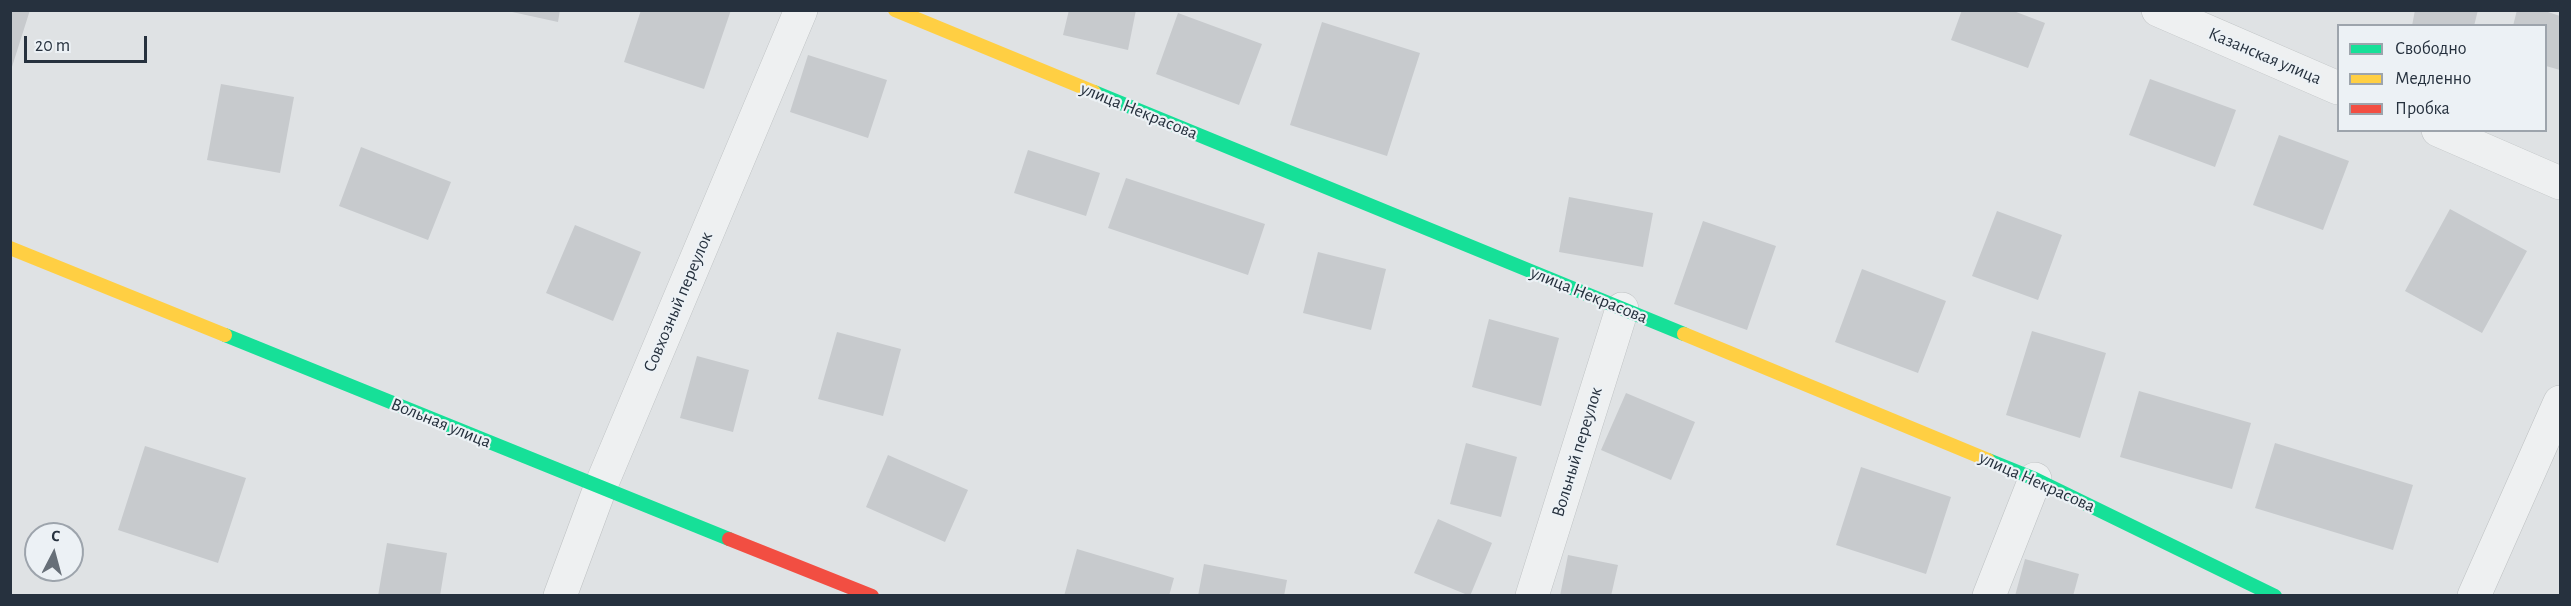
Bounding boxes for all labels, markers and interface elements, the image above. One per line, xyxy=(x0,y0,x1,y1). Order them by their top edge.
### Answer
street label: Казанская улица xyxy=(2205,22,2325,90)
scale bar xyxy=(27,24,150,62)
legend xyxy=(2337,24,2547,132)
text: 20 m xyxy=(35,37,70,55)
text: Свободно xyxy=(2395,40,2467,58)
text: Медленно xyxy=(2395,70,2471,88)
street label: улица Некрасова xyxy=(1077,78,1201,144)
text: Пробка xyxy=(2395,100,2450,118)
street label: Совхозный переулок xyxy=(639,229,717,375)
street label: улица Некрасова xyxy=(1527,262,1651,328)
street label: Вольный переулок xyxy=(1547,384,1607,520)
street label: Вольная улица xyxy=(388,393,494,453)
street label: улица Некрасова xyxy=(1976,447,2098,517)
north arrow xyxy=(24,522,84,582)
text: С xyxy=(50,528,61,545)

